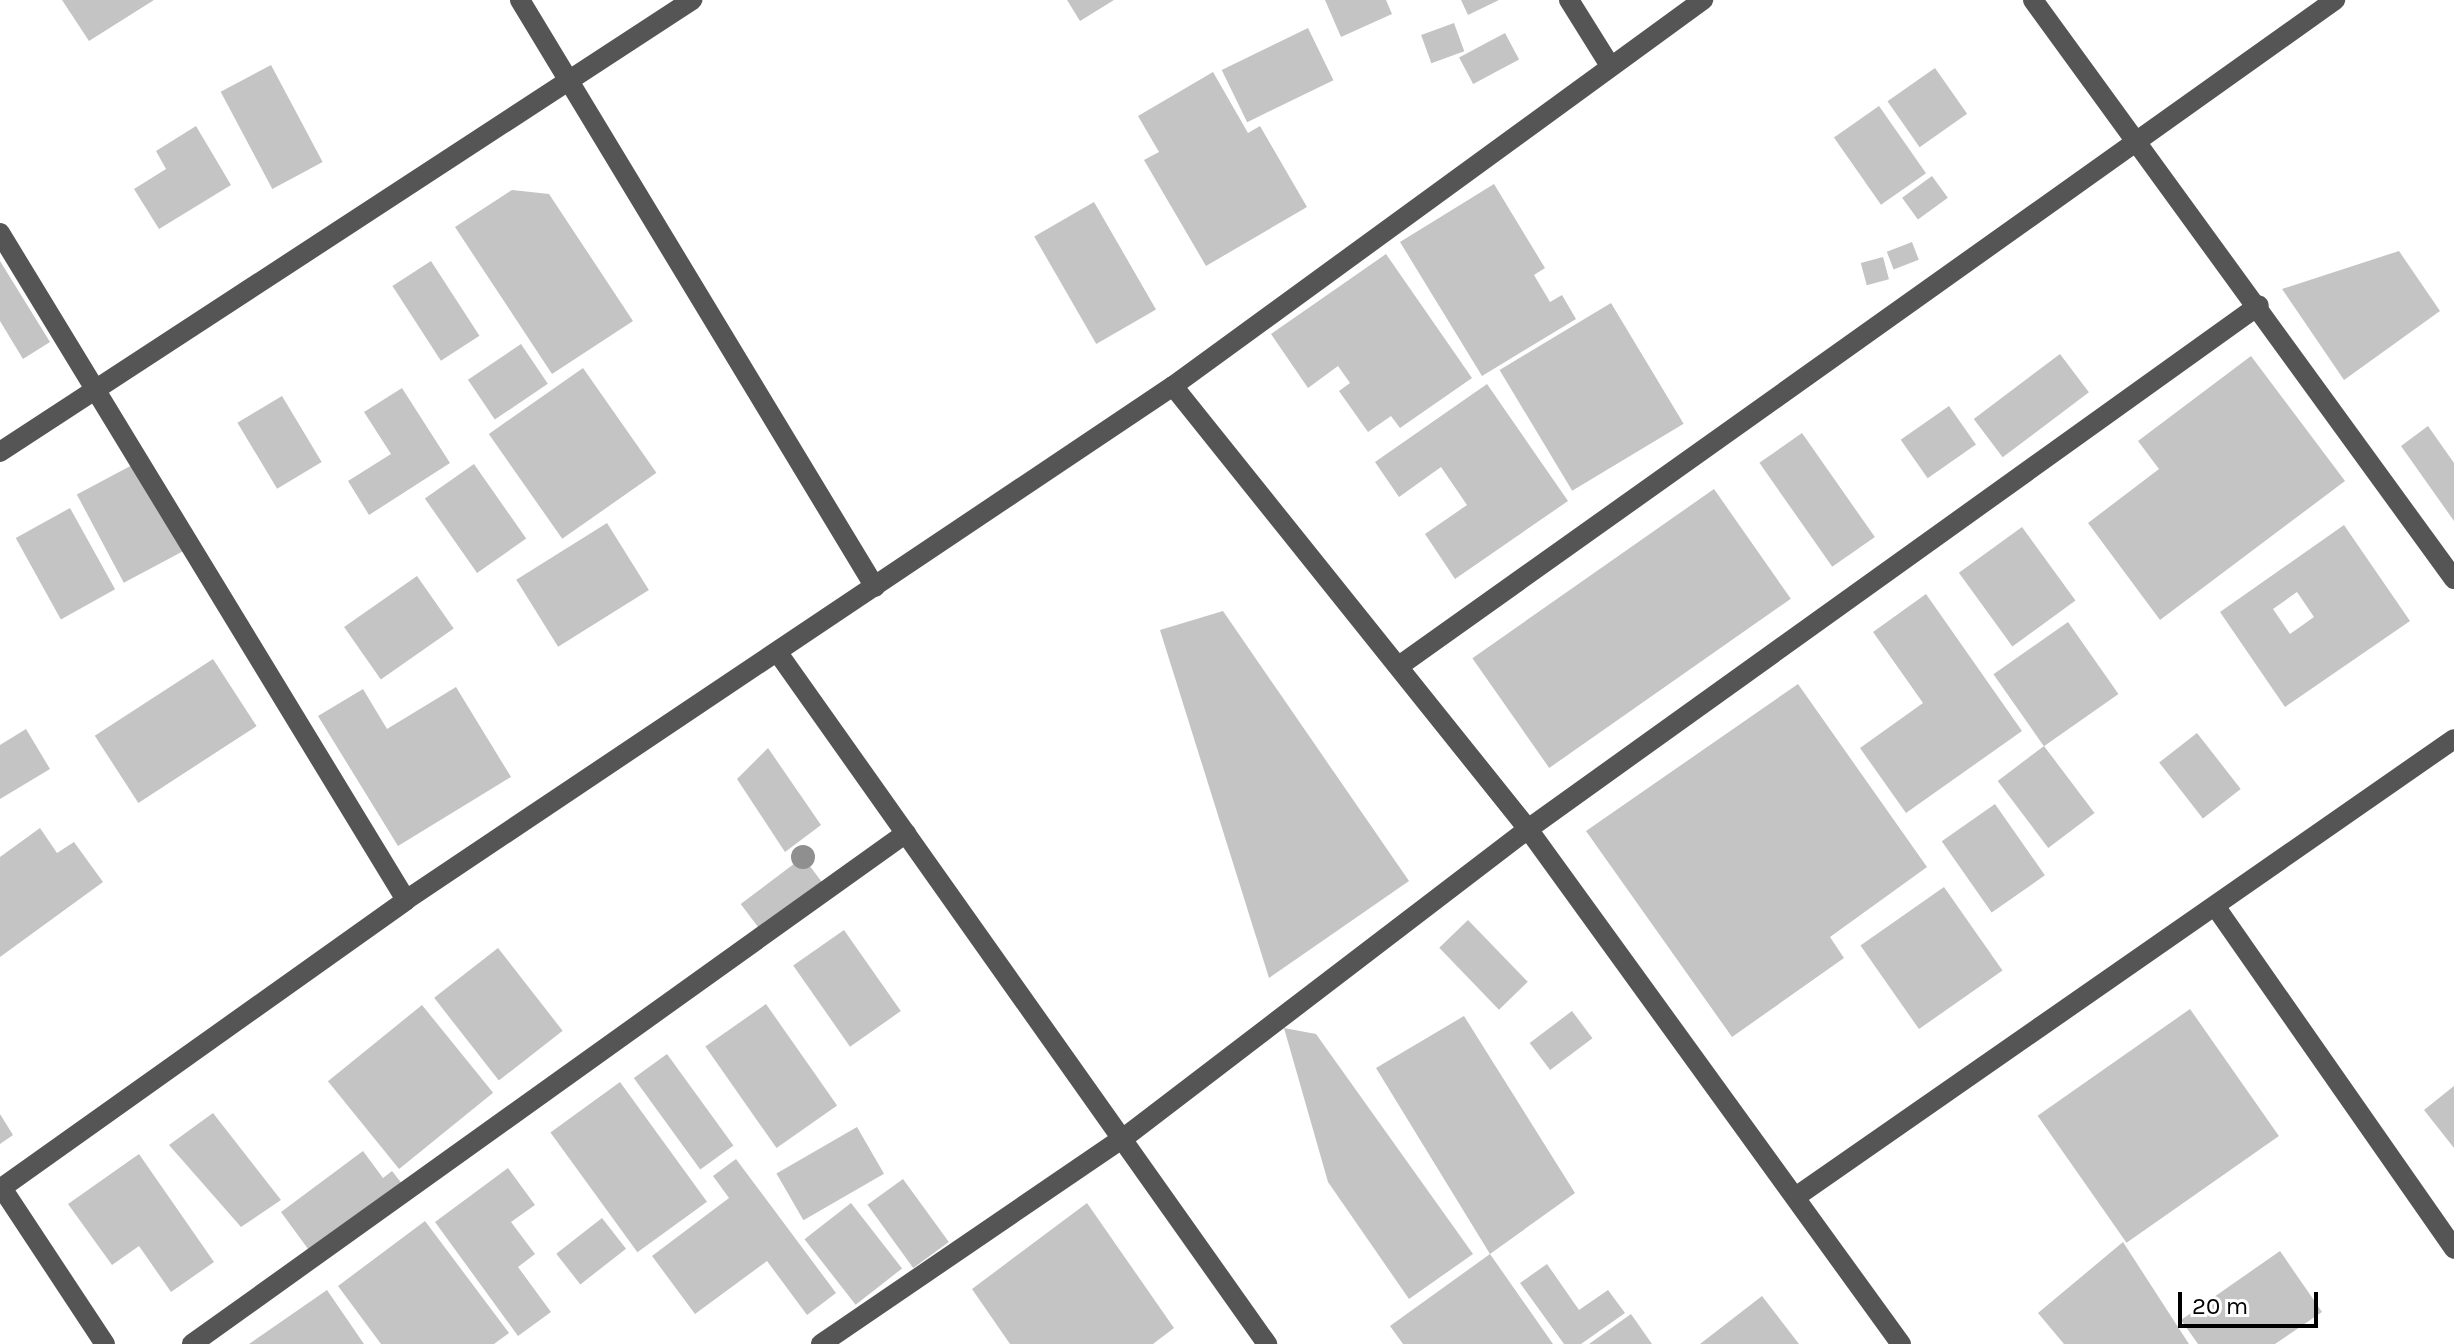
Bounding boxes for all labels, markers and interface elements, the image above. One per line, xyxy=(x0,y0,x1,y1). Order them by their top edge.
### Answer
scale bar xyxy=(2182,1276,2322,1326)
text: 20 m xyxy=(2192,1292,2248,1320)

